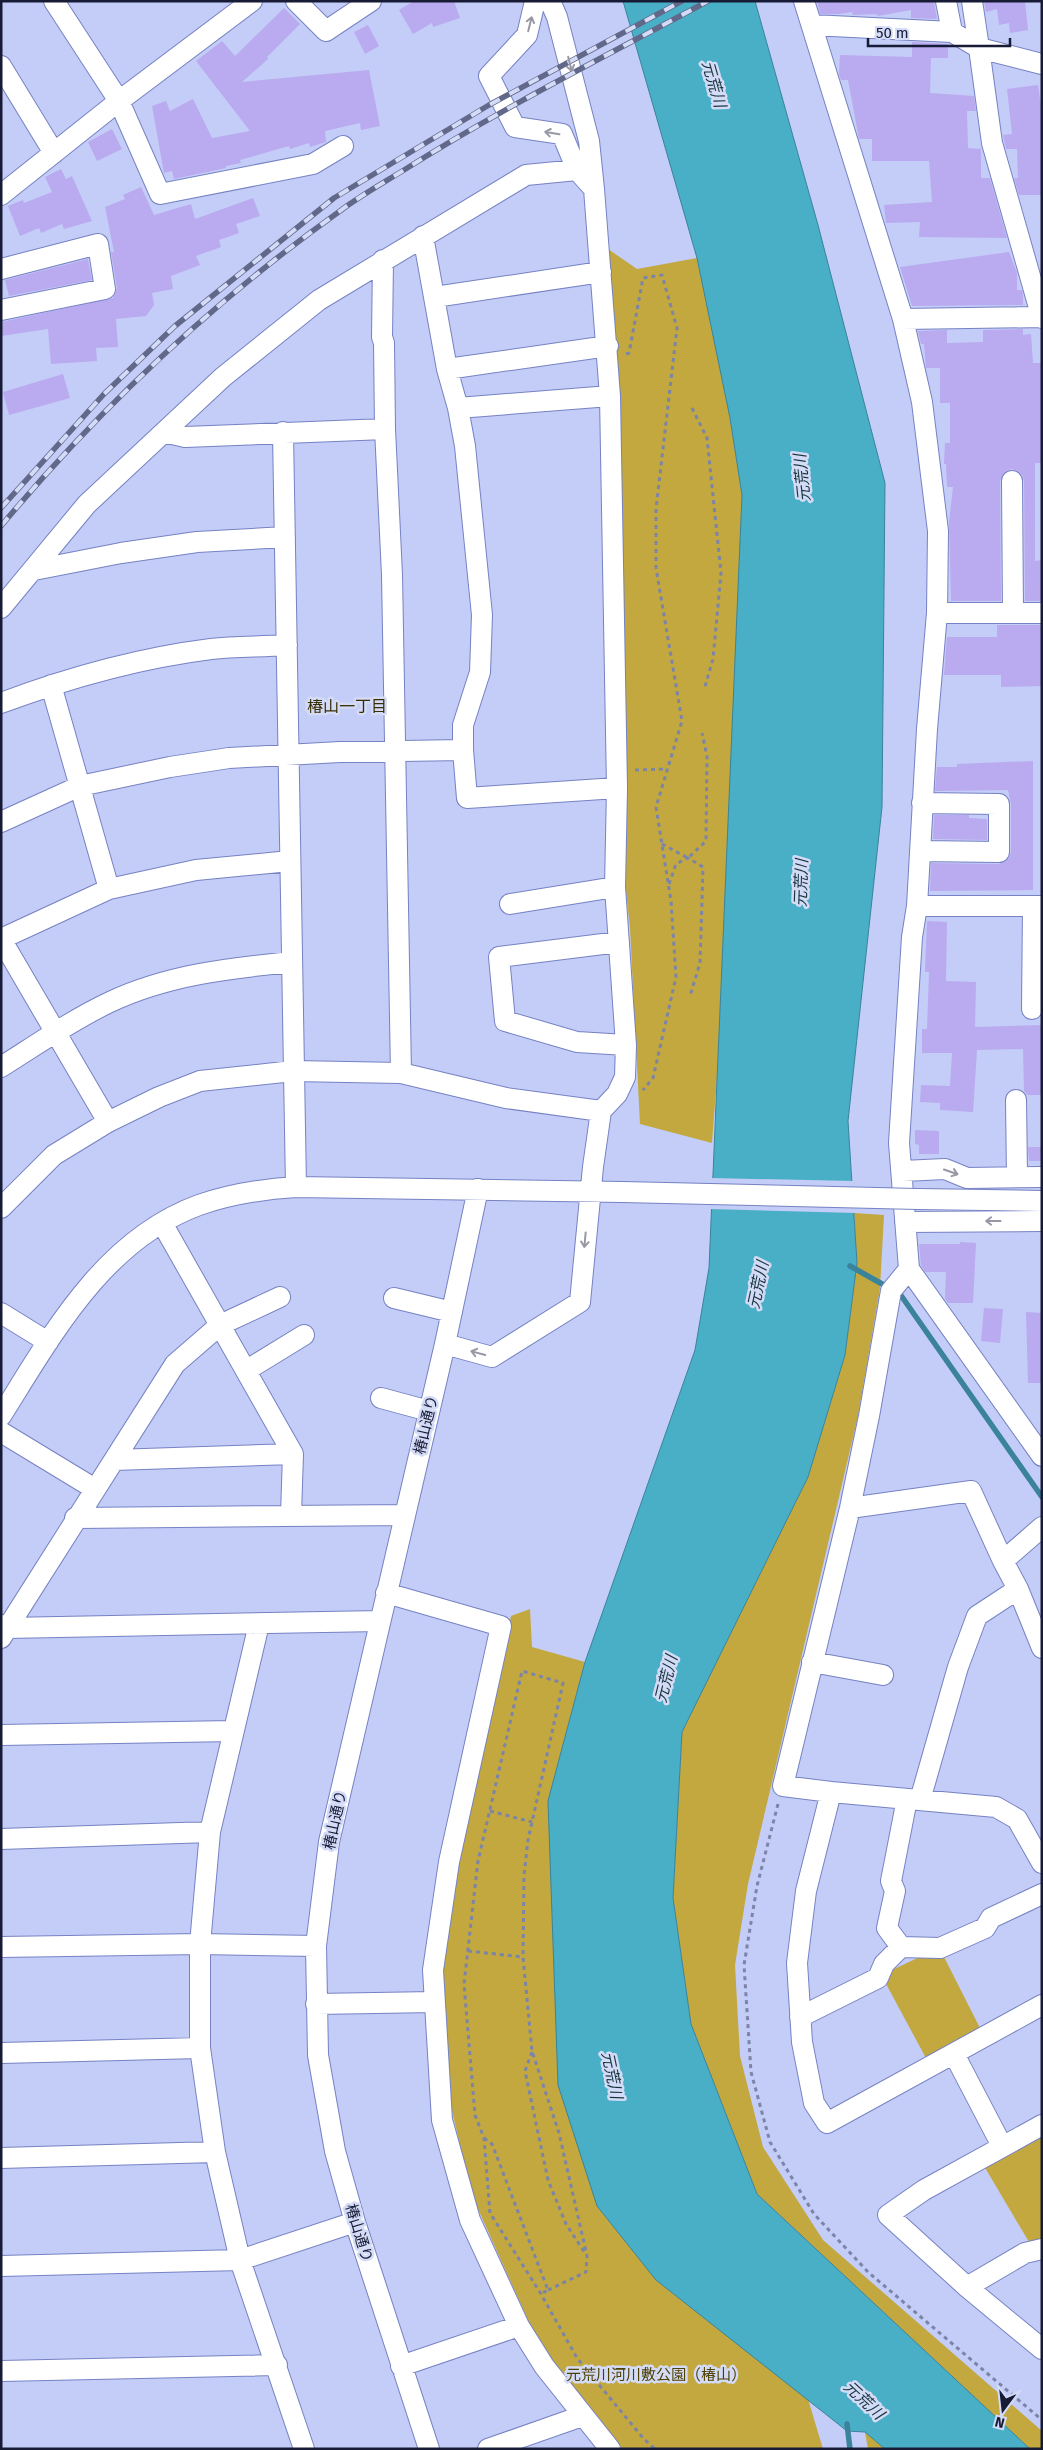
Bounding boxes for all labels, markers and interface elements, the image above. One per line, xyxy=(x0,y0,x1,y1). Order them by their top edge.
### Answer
scale bar xyxy=(868,15,1010,47)
one-way arrow xyxy=(526,16,535,32)
text: 50 m xyxy=(876,24,909,42)
one-way arrow xyxy=(565,56,575,72)
water label: 元荒川 xyxy=(698,58,730,112)
one-way arrow xyxy=(544,127,560,137)
water label: 元荒川 xyxy=(790,451,814,503)
district label: 椿山一丁目 xyxy=(307,697,387,716)
water label: 元荒川 xyxy=(791,857,811,907)
one-way arrow xyxy=(943,1168,959,1177)
one-way arrow xyxy=(985,1216,1002,1226)
one-way arrow xyxy=(581,1232,590,1248)
water label: 元荒川 xyxy=(744,1258,773,1310)
one-way arrow xyxy=(470,1347,486,1357)
street label: 椿山通り xyxy=(410,1394,442,1456)
water label: 元荒川 xyxy=(651,1651,682,1705)
street label: 椿山通り xyxy=(320,1789,350,1851)
water label: 元荒川 xyxy=(598,2050,627,2102)
street label: 椿山通り xyxy=(342,2202,376,2264)
park label: 元荒川河川敷公園（椿山） xyxy=(566,2366,746,2384)
water label: 元荒川 xyxy=(840,2377,889,2425)
north arrow xyxy=(978,2385,1028,2435)
text: N xyxy=(993,2413,1006,2431)

